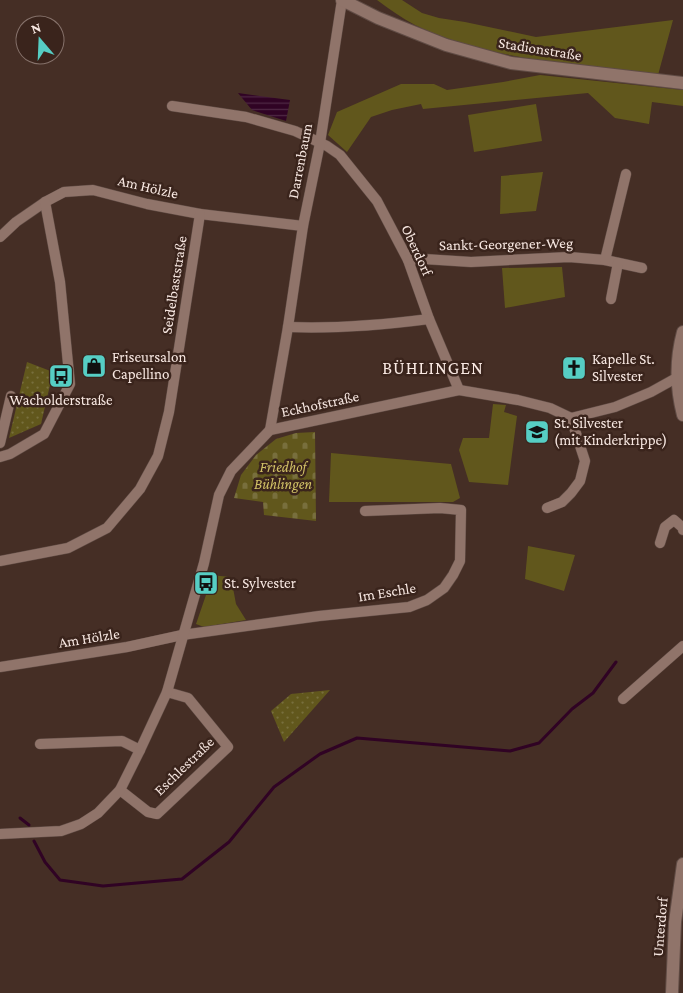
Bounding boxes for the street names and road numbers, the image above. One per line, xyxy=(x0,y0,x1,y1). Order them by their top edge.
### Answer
street label: Stadionstraße xyxy=(497,35,583,64)
street label: Darrenbaum xyxy=(285,122,315,200)
street label: Am Hölzle xyxy=(116,172,180,202)
street label: Oberdorf xyxy=(398,222,436,279)
street label: Seidelbaststraße xyxy=(158,234,190,335)
street label: Sankt-Georgener-Weg xyxy=(439,235,573,254)
street label: Eckhofstraße xyxy=(280,388,361,420)
street label: Im Eschle xyxy=(357,579,417,604)
street label: Am Hölzle xyxy=(57,625,121,651)
street label: Eschlestraße xyxy=(151,733,217,798)
street label: Unterdorf xyxy=(649,895,671,957)

